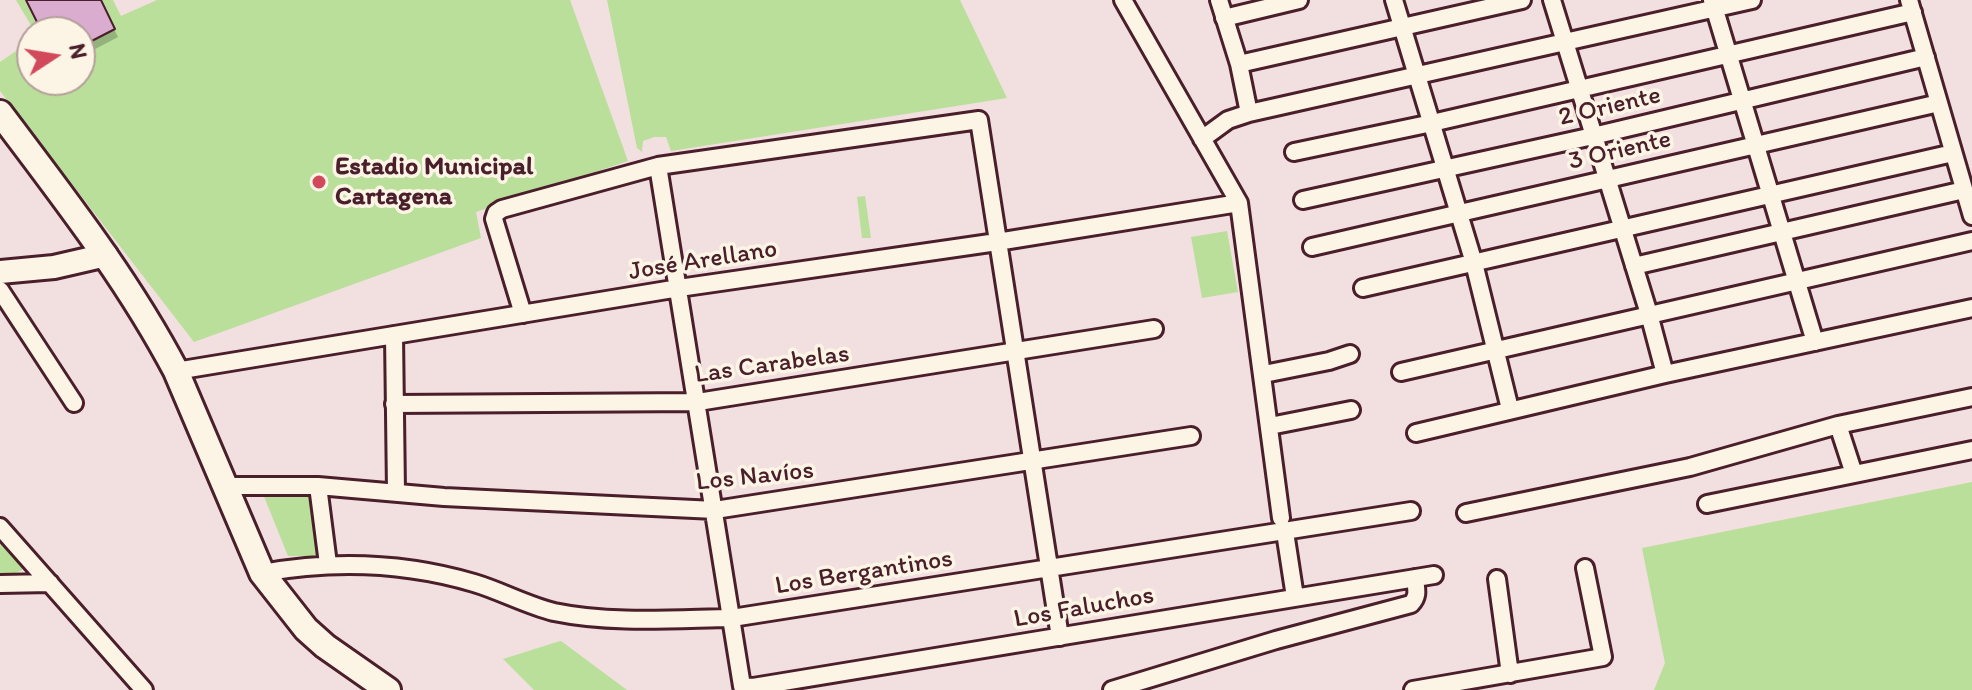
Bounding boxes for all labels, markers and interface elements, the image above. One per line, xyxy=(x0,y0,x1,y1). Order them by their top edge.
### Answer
north arrow xyxy=(16,16,96,96)
text: N xyxy=(63,41,93,61)
street label: 2 Oriente xyxy=(1556,80,1664,134)
street label: 3 Oriente xyxy=(1566,124,1674,178)
place label: Estadio Municipal Cartagena xyxy=(335,151,533,212)
marker: Estadio Municipal Cartagena xyxy=(310,173,328,191)
street label: José Arellano xyxy=(626,234,780,288)
street label: Las Carabelas xyxy=(693,339,851,391)
street label: Los Navíos xyxy=(695,455,815,499)
street label: Los Bergantinos xyxy=(773,544,955,602)
street label: Los Faluchos xyxy=(1011,580,1157,636)

